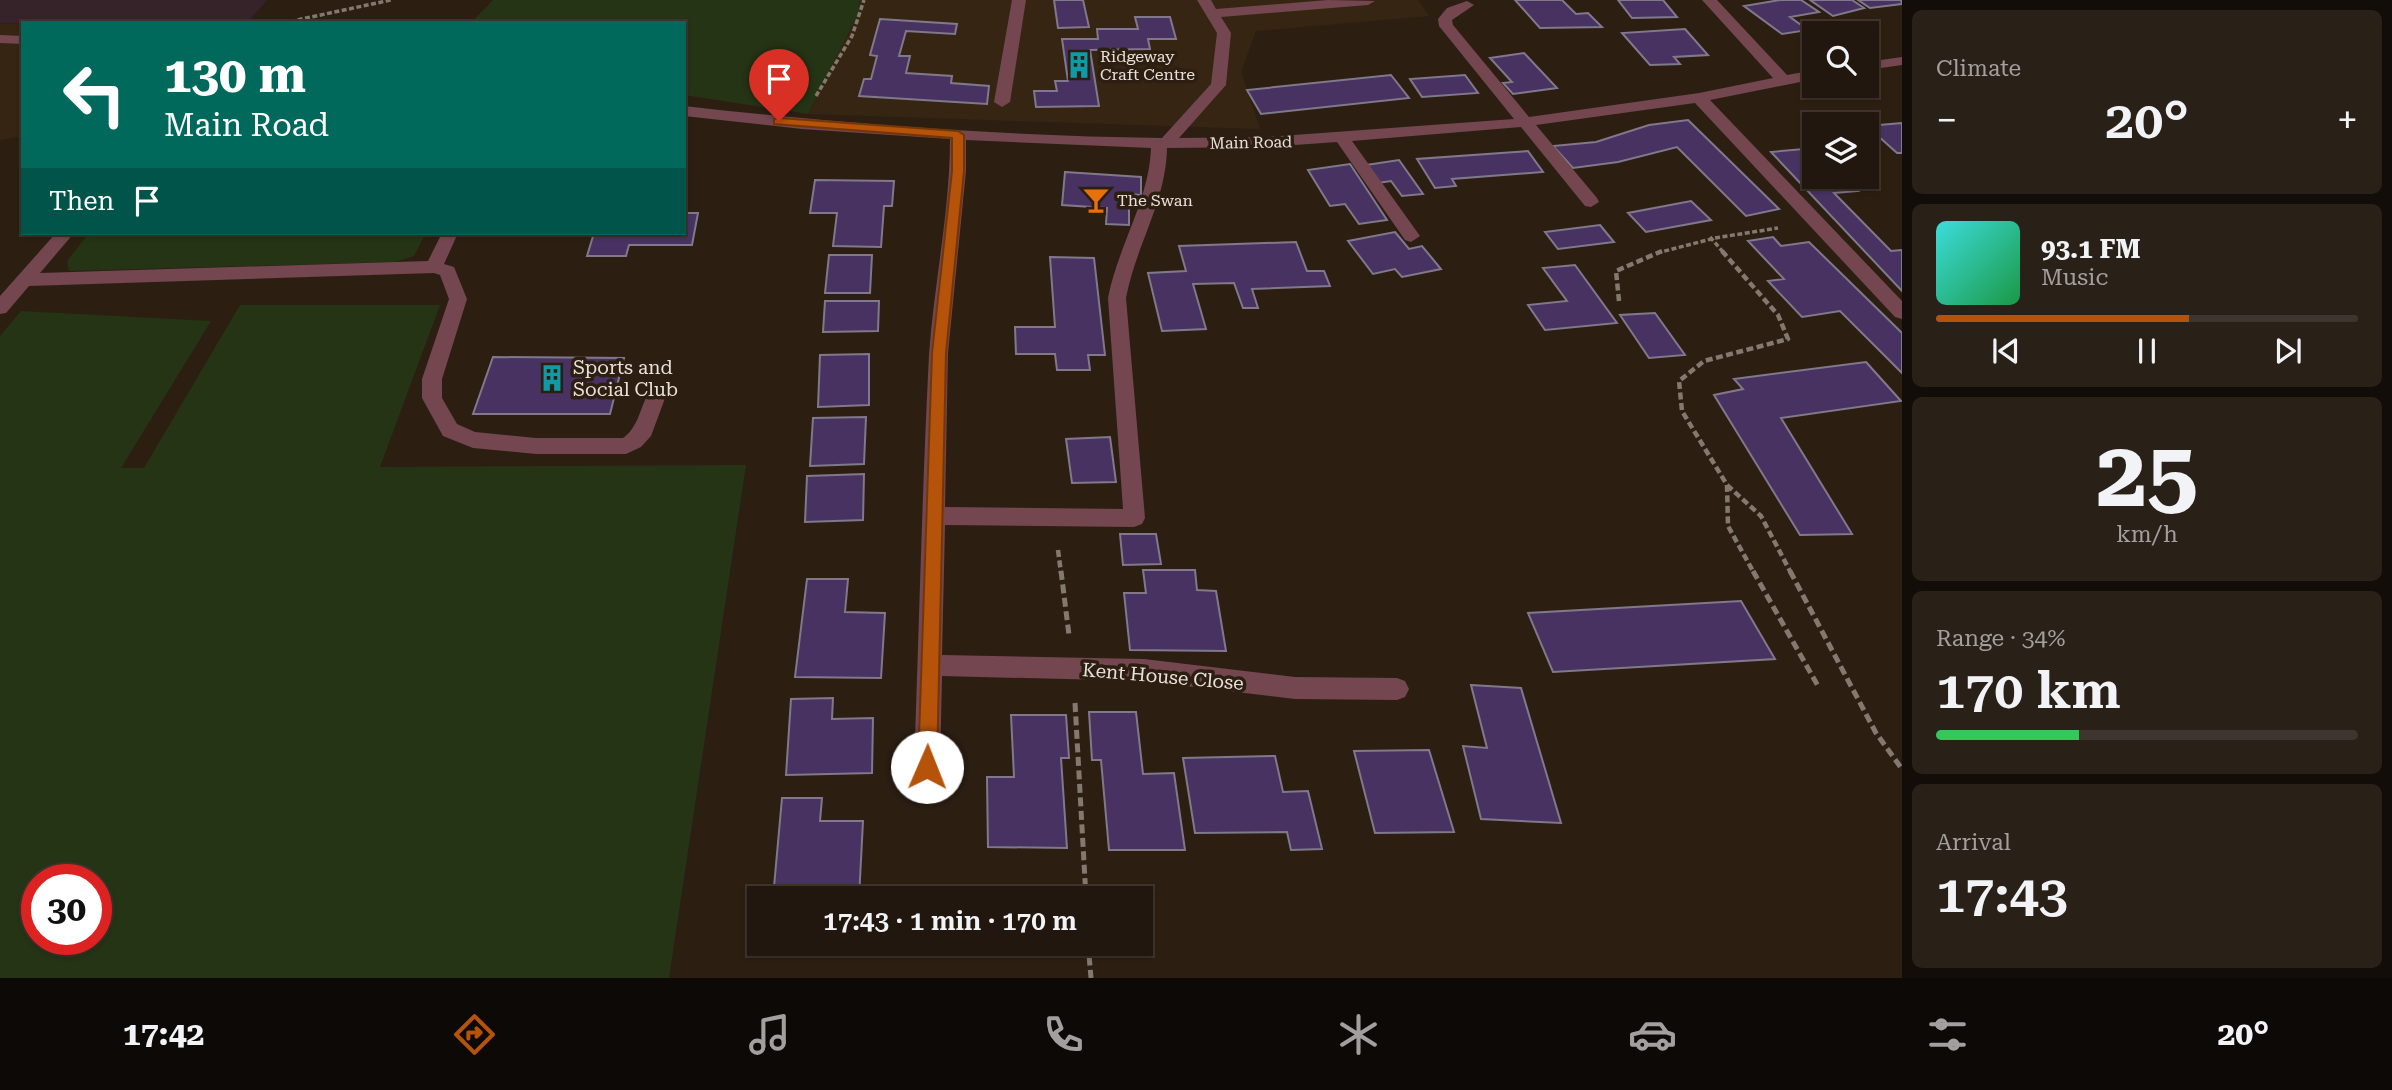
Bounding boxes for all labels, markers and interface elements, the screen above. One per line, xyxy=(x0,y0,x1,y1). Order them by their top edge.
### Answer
map controls xyxy=(1802,21,1879,189)
button: search xyxy=(1802,21,1879,98)
text: 130 m xyxy=(164,47,306,104)
place label: Ridgeway Craft Centre xyxy=(1100,47,1195,84)
icon: left xyxy=(49,49,140,140)
pin xyxy=(749,49,809,121)
building icon: Ridgeway Craft Centre xyxy=(1064,50,1094,80)
text: Climate xyxy=(1936,55,2021,82)
icon: arrive xyxy=(760,60,798,98)
text: 20° xyxy=(2105,90,2189,151)
text: − xyxy=(1936,98,1957,142)
text: + xyxy=(2337,98,2358,142)
text: Main Road xyxy=(164,106,329,144)
button: layers xyxy=(1802,112,1879,189)
street label: Main Road xyxy=(1210,132,1292,153)
icon: arrive xyxy=(128,182,166,220)
bar icon: The Swan xyxy=(1081,185,1111,215)
text: Then xyxy=(49,186,114,216)
place label: The Swan xyxy=(1117,191,1193,210)
text: 93.1 FM xyxy=(2041,234,2141,264)
text: Music xyxy=(2041,264,2108,291)
icon: previous xyxy=(1987,332,2025,370)
icon: pause xyxy=(2128,332,2166,370)
icon: next xyxy=(2269,332,2307,370)
place label: Sports and Social Club xyxy=(573,356,678,401)
building icon: Sports and Social Club xyxy=(537,363,567,393)
text: 25 xyxy=(2096,422,2198,528)
text: km/h xyxy=(2116,521,2178,548)
text: Range · 34% xyxy=(1936,625,2065,652)
street label: Kent House Close xyxy=(1081,658,1245,695)
text: 170 km xyxy=(1936,660,2121,721)
position arrow xyxy=(890,730,964,804)
text: Arrival xyxy=(1936,829,2011,856)
speed limit sign: 30 xyxy=(21,864,112,955)
text: 17:43 xyxy=(1936,864,2068,925)
text: 17:43 · 1 min · 170 m xyxy=(823,906,1077,936)
icon: directions xyxy=(450,1010,499,1059)
icon: music xyxy=(745,1010,794,1059)
icon: phone xyxy=(1039,1010,1088,1059)
icon: climate xyxy=(1334,1010,1383,1059)
icon: car xyxy=(1628,1010,1677,1059)
icon: filters xyxy=(1923,1010,1972,1059)
text: 17:42 xyxy=(123,1015,204,1053)
text: 20° xyxy=(2217,1015,2269,1053)

